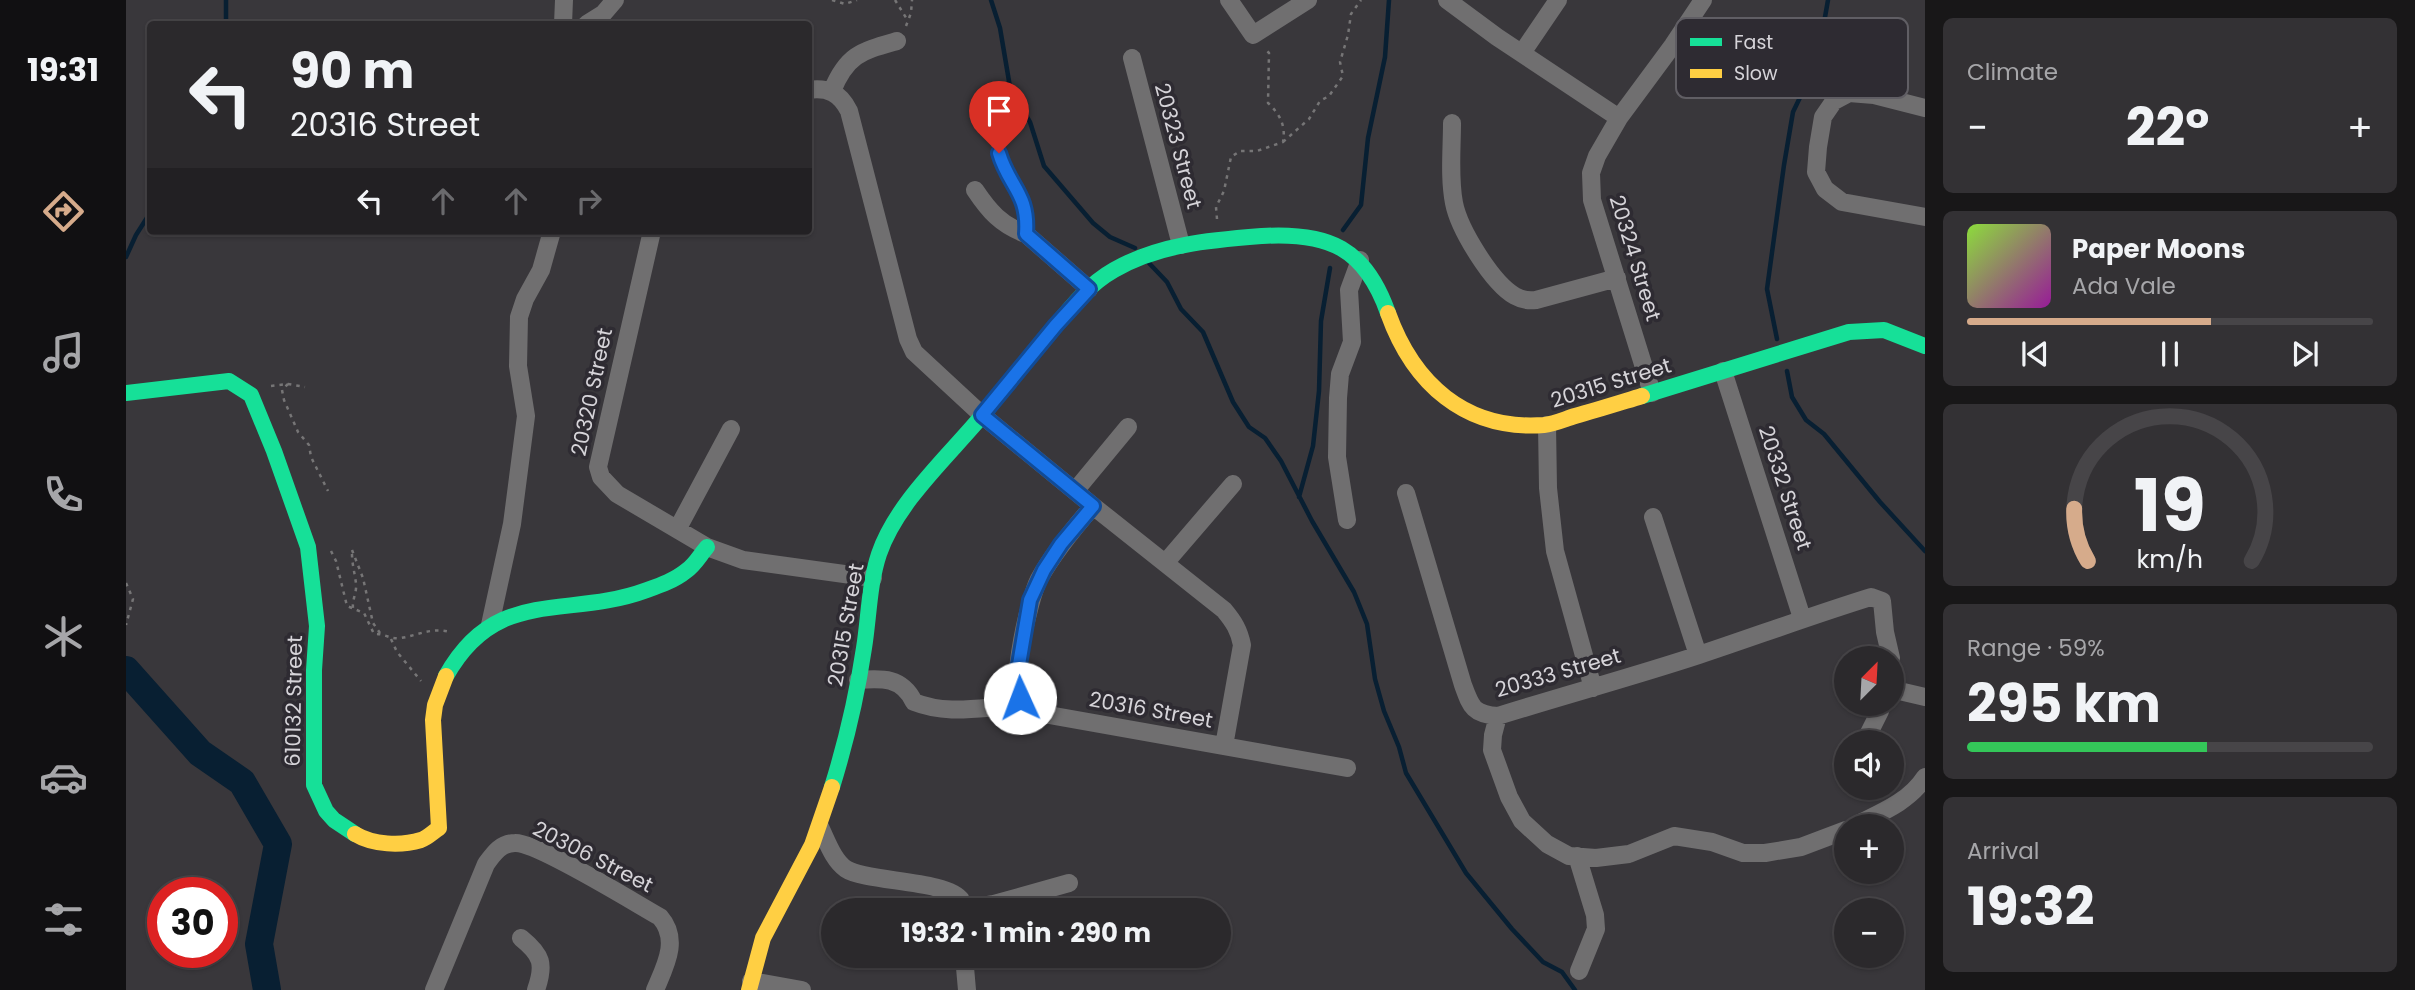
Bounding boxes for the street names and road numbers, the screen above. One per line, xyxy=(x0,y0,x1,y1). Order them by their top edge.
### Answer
street label: 20323 Street xyxy=(1148,80,1209,212)
street label: 20324 Street xyxy=(1603,191,1668,324)
street label: 20320 Street xyxy=(564,325,619,458)
street label: 20315 Street xyxy=(1547,350,1675,415)
street label: 20332 Street xyxy=(1752,422,1819,554)
street label: 20315 Street xyxy=(820,561,871,689)
street label: 610132 Street xyxy=(278,635,309,767)
street label: 20333 Street xyxy=(1492,641,1624,704)
street label: 20316 Street xyxy=(1087,684,1215,735)
street label: 20306 Street xyxy=(528,814,658,899)

